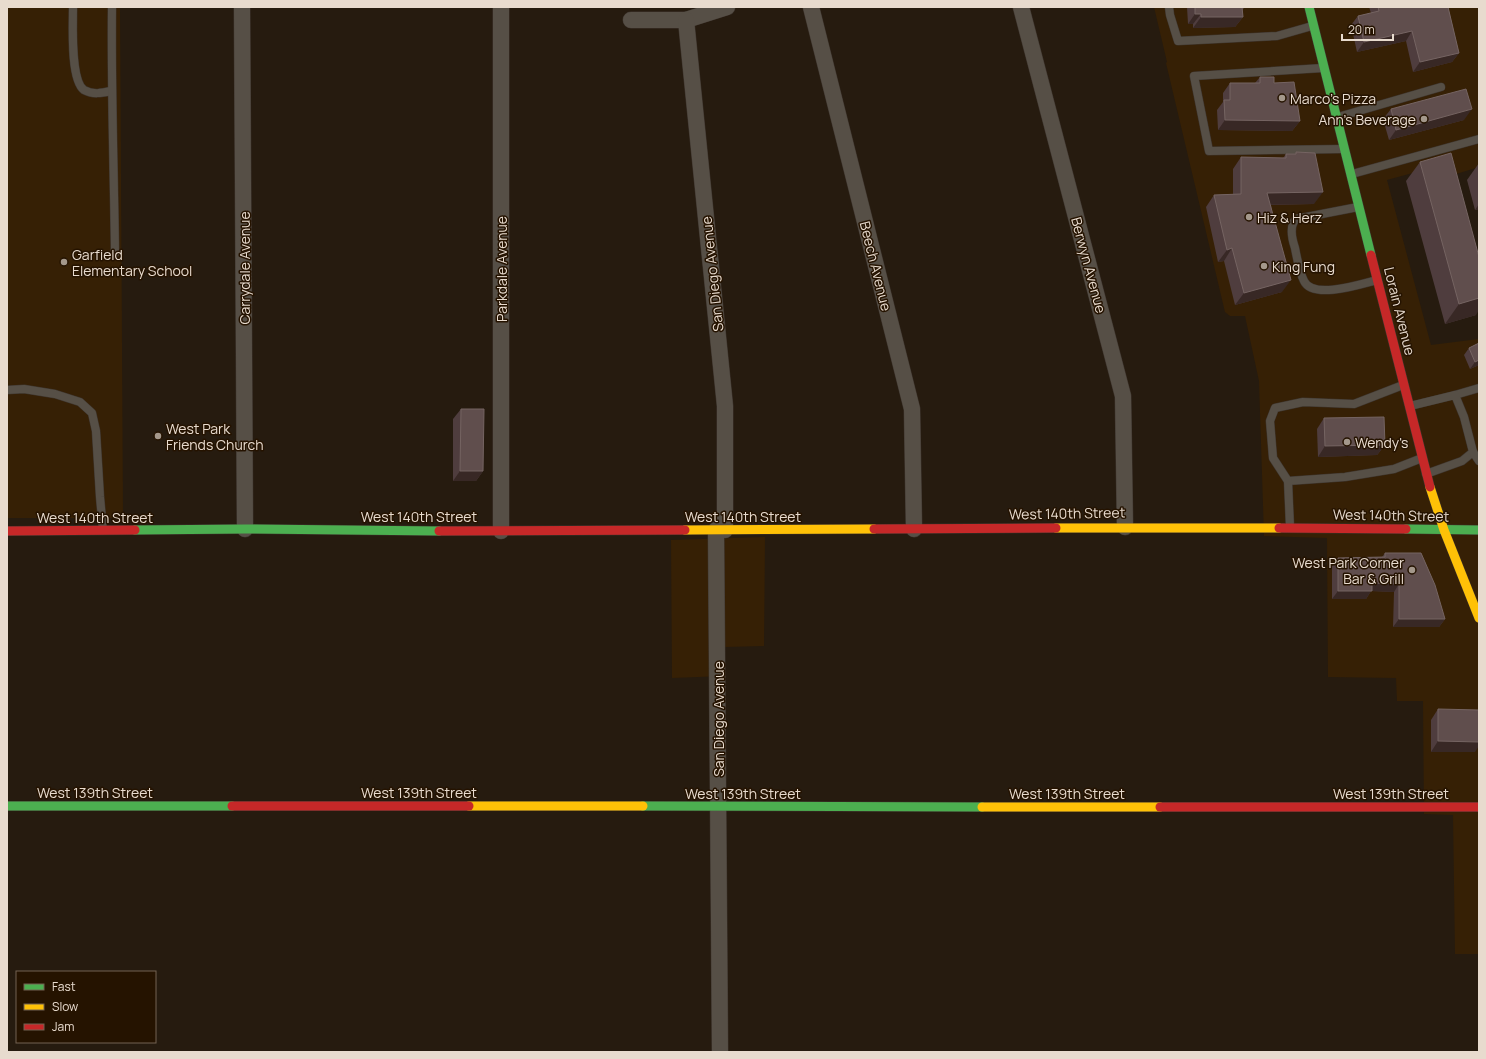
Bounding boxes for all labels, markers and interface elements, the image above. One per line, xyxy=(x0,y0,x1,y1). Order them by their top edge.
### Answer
scale bar xyxy=(1342,16,1393,42)
text: 20 m xyxy=(1348,21,1375,38)
place label: Marco's Pizza xyxy=(1290,89,1376,108)
marker: Marco's Pizza xyxy=(1277,93,1287,103)
place label: Ann's Beverage xyxy=(1318,110,1416,129)
marker: Ann's Beverage xyxy=(1419,114,1429,124)
place label: Hiz & Herz xyxy=(1257,208,1322,227)
street label: Carrydale Avenue xyxy=(235,211,254,325)
marker: Hiz & Herz xyxy=(1244,212,1254,222)
street label: San Diego Avenue xyxy=(697,215,727,333)
street label: Berwyn Avenue xyxy=(1067,215,1111,315)
street label: Parkdale Avenue xyxy=(492,216,511,322)
street label: Beech Avenue xyxy=(856,219,896,313)
place label: Garfield Elementary School xyxy=(72,245,192,280)
marker: Garfield Elementary School xyxy=(59,257,69,267)
place label: King Fung xyxy=(1272,257,1335,276)
marker: King Fung xyxy=(1259,261,1269,271)
street label: Lorain Avenue xyxy=(1380,265,1420,357)
place label: West Park Friends Church xyxy=(166,419,264,454)
marker: West Park Friends Church xyxy=(153,431,163,441)
place label: Wendy's xyxy=(1355,433,1408,452)
marker: Wendy's xyxy=(1342,437,1352,447)
street label: West 140th Street xyxy=(1009,502,1126,524)
street label: West 140th Street xyxy=(1333,504,1450,526)
street label: West 140th Street xyxy=(361,507,478,526)
street label: West 140th Street xyxy=(685,507,802,526)
street label: West 140th Street xyxy=(37,508,154,527)
place label: West Park Corner Bar & Grill xyxy=(1292,553,1404,588)
marker: West Park Corner Bar & Grill xyxy=(1407,565,1417,575)
street label: San Diego Avenue xyxy=(709,661,728,777)
street label: West 139th Street xyxy=(37,783,153,802)
street label: West 139th Street xyxy=(361,783,477,802)
street label: West 139th Street xyxy=(685,784,801,803)
street label: West 139th Street xyxy=(1009,784,1125,803)
street label: West 139th Street xyxy=(1333,784,1449,803)
legend xyxy=(16,971,156,1043)
text: Fast xyxy=(52,978,76,995)
text: Slow xyxy=(52,998,78,1015)
text: Jam xyxy=(52,1018,74,1035)

